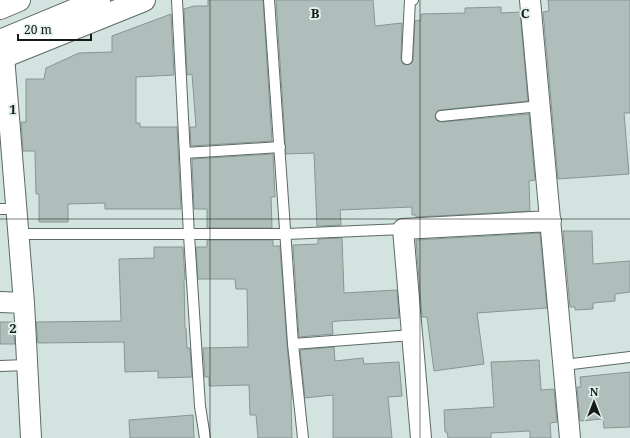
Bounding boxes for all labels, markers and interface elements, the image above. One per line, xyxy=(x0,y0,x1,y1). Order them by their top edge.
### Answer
text: B xyxy=(311,4,320,22)
text: C xyxy=(521,4,530,22)
scale bar xyxy=(18,16,91,42)
text: 20 m xyxy=(24,21,52,38)
text: 1 xyxy=(9,100,17,118)
text: 2 xyxy=(9,319,17,337)
north arrow xyxy=(574,382,614,422)
text: N xyxy=(590,384,599,399)

